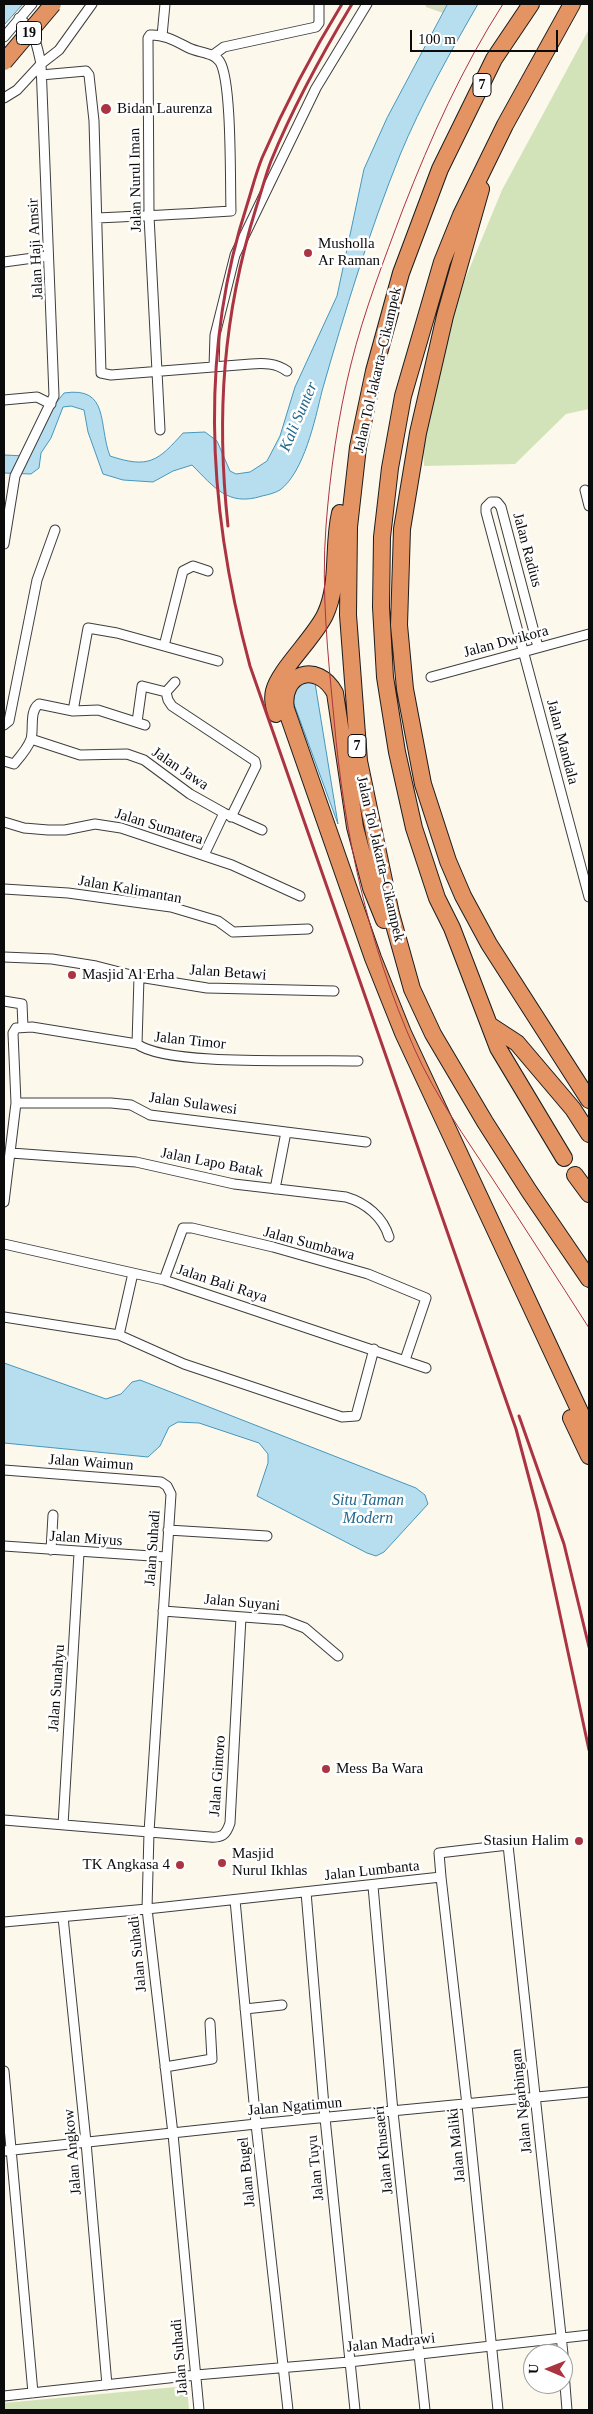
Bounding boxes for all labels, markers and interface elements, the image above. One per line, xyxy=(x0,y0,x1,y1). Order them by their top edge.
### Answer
scale bar xyxy=(413,20,560,52)
road number: 19 xyxy=(16,22,42,44)
text: 100 m xyxy=(418,31,456,47)
road number: 7 xyxy=(473,74,491,96)
place label: Bidan Laurenza xyxy=(117,100,212,118)
marker: Bidan Laurenza xyxy=(99,102,113,116)
street label: Jalan Nurul Iman xyxy=(126,128,146,232)
street label: Jalan Haji Amsir xyxy=(24,198,48,300)
place label: Musholla Ar Raman xyxy=(318,235,380,270)
marker: Musholla Ar Raman xyxy=(302,247,314,259)
street label: Jalan Tol Jakarta–Cikampek xyxy=(350,285,406,455)
water label: Kali Sunter xyxy=(276,379,322,455)
street label: Jalan Radius xyxy=(508,511,546,589)
street label: Jalan Dwikora xyxy=(462,622,550,662)
street label: Jalan Mandala xyxy=(542,698,582,786)
road number: 7 xyxy=(348,734,366,758)
street label: Jalan Jawa xyxy=(148,743,212,795)
street label: Jalan Tol Jakarta–Cikampek xyxy=(352,774,408,944)
street label: Jalan Sumatera xyxy=(113,805,205,849)
street label: Jalan Kalimantan xyxy=(77,872,183,908)
street label: Jalan Betawi xyxy=(189,961,267,985)
place label: Masjid Al Erha xyxy=(82,966,174,984)
marker: Masjid Al Erha xyxy=(66,969,78,981)
street label: Jalan Timor xyxy=(153,1028,227,1054)
street label: Jalan Sulawesi xyxy=(148,1089,238,1119)
street label: Jalan Lapo Batak xyxy=(159,1144,265,1182)
street label: Jalan Sumbawa xyxy=(261,1223,357,1265)
street label: Jalan Bali Raya xyxy=(174,1261,270,1307)
street label: Jalan Waimun xyxy=(48,1451,134,1475)
water label: Situ Taman Modern xyxy=(332,1491,404,1529)
street label: Jalan Suhadi xyxy=(141,1509,165,1587)
street label: Jalan Miyus xyxy=(49,1527,123,1551)
street label: Jalan Suyani xyxy=(203,1591,281,1615)
street label: Jalan Sunahyu xyxy=(45,1644,69,1732)
street label: Jalan Gintoro xyxy=(206,1735,230,1817)
place label: Mess Ba Wara xyxy=(336,1760,423,1778)
marker: Mess Ba Wara xyxy=(320,1763,332,1775)
place label: Stasiun Halim xyxy=(484,1832,569,1850)
marker: Stasiun Halim xyxy=(573,1835,585,1847)
place label: Masjid Nurul Ikhlas xyxy=(232,1845,307,1880)
place label: TK Angkasa 4 xyxy=(83,1856,170,1874)
marker: Masjid Nurul Ikhlas xyxy=(216,1857,228,1869)
street label: Jalan Lumbanta xyxy=(324,1857,420,1885)
marker: TK Angkasa 4 xyxy=(174,1859,186,1871)
street label: Jalan Suhadi xyxy=(125,1915,151,1993)
street label: Jalan Ngarbingan xyxy=(508,2048,536,2154)
street label: Jalan Ngatimun xyxy=(247,2094,343,2120)
street label: Jalan Khusaeri xyxy=(370,2105,398,2195)
street label: Jalan Maliki xyxy=(444,2107,470,2183)
street label: Jalan Angkow xyxy=(60,2108,86,2196)
street label: Jalan Tuyu xyxy=(304,2134,328,2202)
street label: Jalan Bugel xyxy=(234,2136,260,2208)
street label: Jalan Suhadi xyxy=(168,2318,192,2396)
street label: Jalan Madrawi xyxy=(346,2329,436,2357)
north arrow xyxy=(523,2344,573,2394)
text: U xyxy=(526,2364,541,2374)

